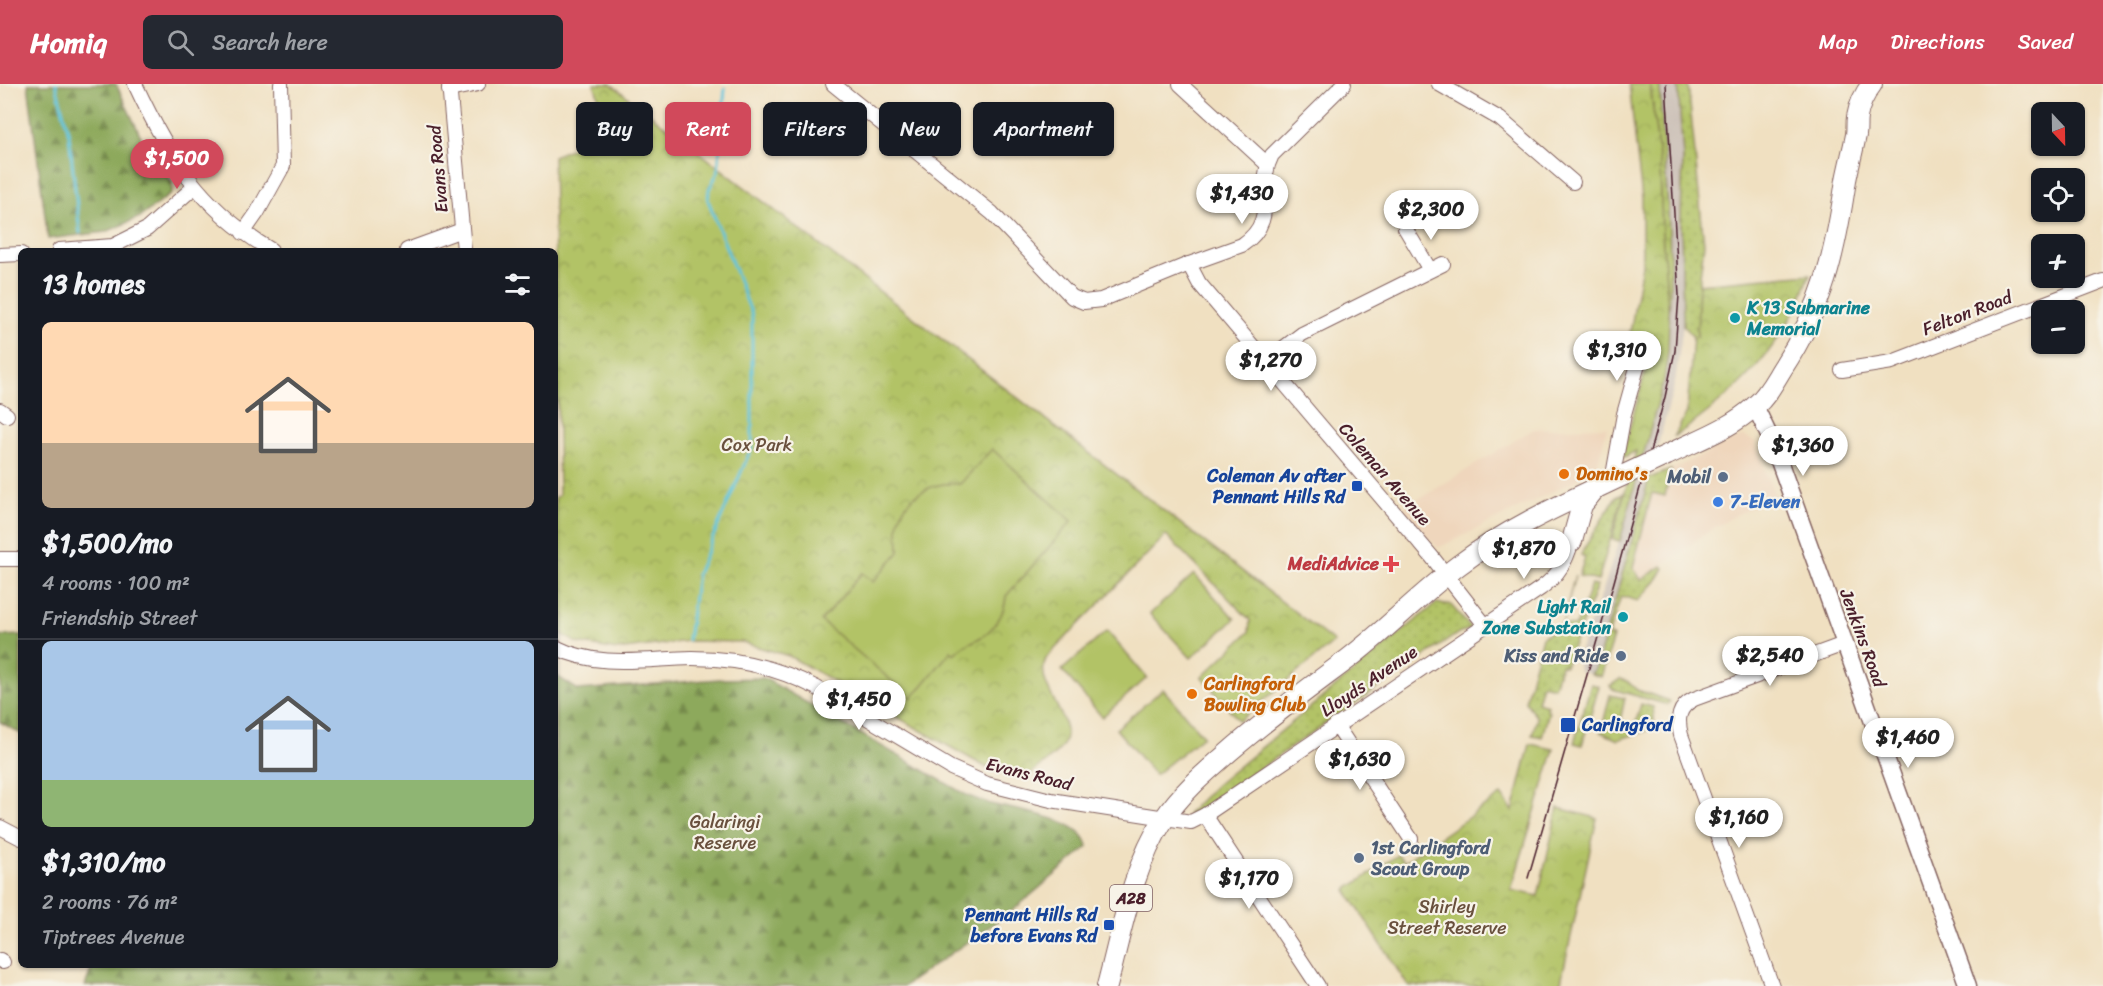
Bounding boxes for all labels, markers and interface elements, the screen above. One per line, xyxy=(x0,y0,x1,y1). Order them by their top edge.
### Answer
search box xyxy=(143,15,563,69)
text: Homiq xyxy=(30,18,107,67)
text: Search here xyxy=(212,23,328,62)
text: Map xyxy=(1819,23,1857,61)
text: Directions xyxy=(1890,23,1985,61)
text: Saved xyxy=(2018,23,2073,61)
icon: search xyxy=(164,26,197,59)
chip: Buy xyxy=(576,102,653,156)
chip: Rent xyxy=(665,102,751,156)
chip: Filters xyxy=(763,102,867,156)
chip: New xyxy=(879,102,961,156)
chip: Apartment xyxy=(973,102,1114,156)
north arrow xyxy=(2031,102,2085,156)
map controls xyxy=(2031,102,2085,354)
street label: Evans Road xyxy=(418,122,458,214)
pin: $1,500 xyxy=(128,139,226,190)
text: $1,500 xyxy=(145,141,209,176)
button: locate xyxy=(2031,168,2085,222)
pin: $1,430 xyxy=(1193,174,1291,225)
text: $1,430 xyxy=(1210,176,1274,211)
pin: $2,300 xyxy=(1382,190,1480,241)
text: $2,300 xyxy=(1398,192,1464,227)
button: + xyxy=(2031,234,2085,288)
text: 13 homes xyxy=(42,261,145,307)
icon: filters xyxy=(501,268,534,301)
street label: Felton Road xyxy=(1917,281,2018,345)
place label: K 13 Submarine Memorial xyxy=(1746,292,1871,345)
button: − xyxy=(2031,300,2085,354)
marker: K 13 Submarine Memorial xyxy=(1728,311,1742,325)
pin: $1,310 xyxy=(1568,331,1666,382)
text: $1,310 xyxy=(1587,333,1647,368)
pin: $1,270 xyxy=(1222,341,1320,392)
text: $1,270 xyxy=(1239,343,1303,378)
icon: home xyxy=(234,361,342,469)
street label: Coleman Avenue xyxy=(1330,415,1440,534)
pin: $1,360 xyxy=(1754,426,1852,477)
text: $1,360 xyxy=(1772,428,1834,463)
park label: Cox Park xyxy=(722,429,792,461)
place label: Domino's xyxy=(1576,458,1648,490)
place label: Coleman Av after Pennant Hills Rd xyxy=(1206,460,1347,513)
place label: Mobil xyxy=(1666,461,1712,493)
marker: Domino's xyxy=(1557,467,1571,481)
marker: Mobil xyxy=(1716,470,1730,484)
marker: Coleman Av after Pennant Hills Rd xyxy=(1350,479,1364,493)
place label: 7-Eleven xyxy=(1730,486,1801,518)
marker: 7-Eleven xyxy=(1711,495,1725,509)
text: $1,500/mo xyxy=(42,520,172,566)
pin: $1,870 xyxy=(1475,529,1573,580)
text: $1,870 xyxy=(1492,531,1556,566)
place label: MediAdvice xyxy=(1287,548,1380,580)
marker: MediAdvice xyxy=(1384,557,1398,571)
text: 4 rooms · 100 m² xyxy=(42,566,190,601)
street label: Jenkins Road xyxy=(1830,583,1896,693)
place label: Light Rail Zone Substation xyxy=(1481,591,1612,644)
text: Friendship Street xyxy=(42,601,197,636)
marker: Light Rail Zone Substation xyxy=(1616,610,1630,624)
street label: Lloyds Avenue xyxy=(1314,636,1425,726)
pin: $2,540 xyxy=(1721,636,1819,687)
text: $2,540 xyxy=(1736,638,1804,673)
place label: Kiss and Ride xyxy=(1503,640,1610,672)
marker: Kiss and Ride xyxy=(1614,649,1628,663)
place label: Carlingford Bowling Club xyxy=(1203,668,1307,721)
icon: home xyxy=(234,680,342,788)
pin: $1,450 xyxy=(810,680,908,731)
text: $1,450 xyxy=(827,682,891,717)
marker: Carlingford Bowling Club xyxy=(1185,687,1199,701)
place label: Carlingford xyxy=(1581,709,1674,741)
marker: Carlingford xyxy=(1559,716,1577,734)
pin: $1,460 xyxy=(1859,718,1957,769)
text: $1,460 xyxy=(1876,720,1940,755)
pin: $1,630 xyxy=(1311,740,1409,791)
text: $1,630 xyxy=(1329,742,1391,777)
street label: Evans Road xyxy=(983,748,1077,801)
pin: $1,160 xyxy=(1690,798,1788,849)
text: $1,160 xyxy=(1709,800,1769,835)
park label: Galaringi Reserve xyxy=(690,806,761,859)
place label: 1st Carlingford Scout Group xyxy=(1370,832,1491,885)
text: $1,310/mo xyxy=(42,839,166,885)
marker: 1st Carlingford Scout Group xyxy=(1352,851,1366,865)
pin: $1,170 xyxy=(1200,859,1298,910)
text: $1,170 xyxy=(1219,861,1279,896)
text: 2 rooms · 76 m² xyxy=(42,885,178,920)
road number: A28 xyxy=(1110,885,1152,911)
park label: Shirley Street Reserve xyxy=(1387,891,1507,944)
place label: Pennant Hills Rd before Evans Rd xyxy=(965,899,1099,952)
marker: Pennant Hills Rd before Evans Rd xyxy=(1102,918,1116,932)
text: Tiptrees Avenue xyxy=(42,920,184,955)

